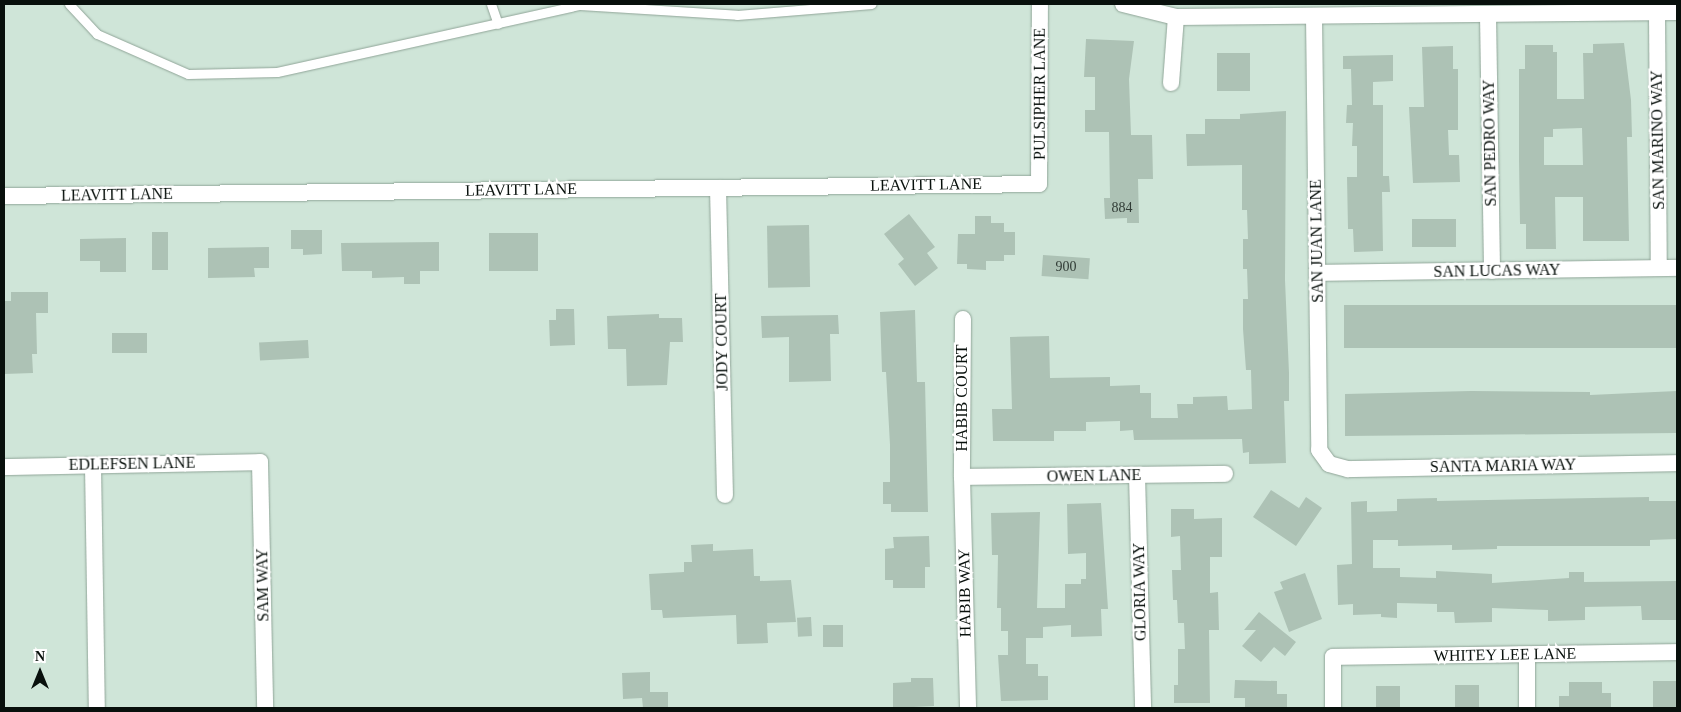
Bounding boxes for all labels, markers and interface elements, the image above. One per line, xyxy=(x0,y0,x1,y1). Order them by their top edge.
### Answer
street label: PULSIPHER LANE xyxy=(1030,28,1050,160)
street label: SAN MARINO WAY xyxy=(1647,70,1669,210)
street label: SAN PEDRO WAY xyxy=(1479,79,1501,207)
street label: LEAVITT LANE xyxy=(870,174,982,196)
street label: LEAVITT LANE xyxy=(465,179,577,201)
street label: SAN JUAN LANE xyxy=(1306,179,1328,303)
street label: LEAVITT LANE xyxy=(61,184,173,206)
house number: 884 xyxy=(1112,200,1132,216)
house number: 900 xyxy=(1056,259,1076,275)
street label: SAN LUCAS WAY xyxy=(1433,260,1561,282)
street label: JODY COURT xyxy=(712,293,732,391)
street label: HABIB COURT xyxy=(952,344,972,452)
street label: EDLEFSEN LANE xyxy=(69,453,195,475)
street label: SANTA MARIA WAY xyxy=(1429,455,1577,477)
street label: OWEN LANE xyxy=(1047,466,1141,486)
street label: GLORIA WAY xyxy=(1130,542,1150,642)
street label: SAM WAY xyxy=(253,548,273,622)
street label: HABIB WAY xyxy=(955,548,975,638)
street label: WHITEY LEE LANE xyxy=(1433,644,1577,666)
north arrow xyxy=(15,647,65,697)
text: N xyxy=(35,649,45,664)

